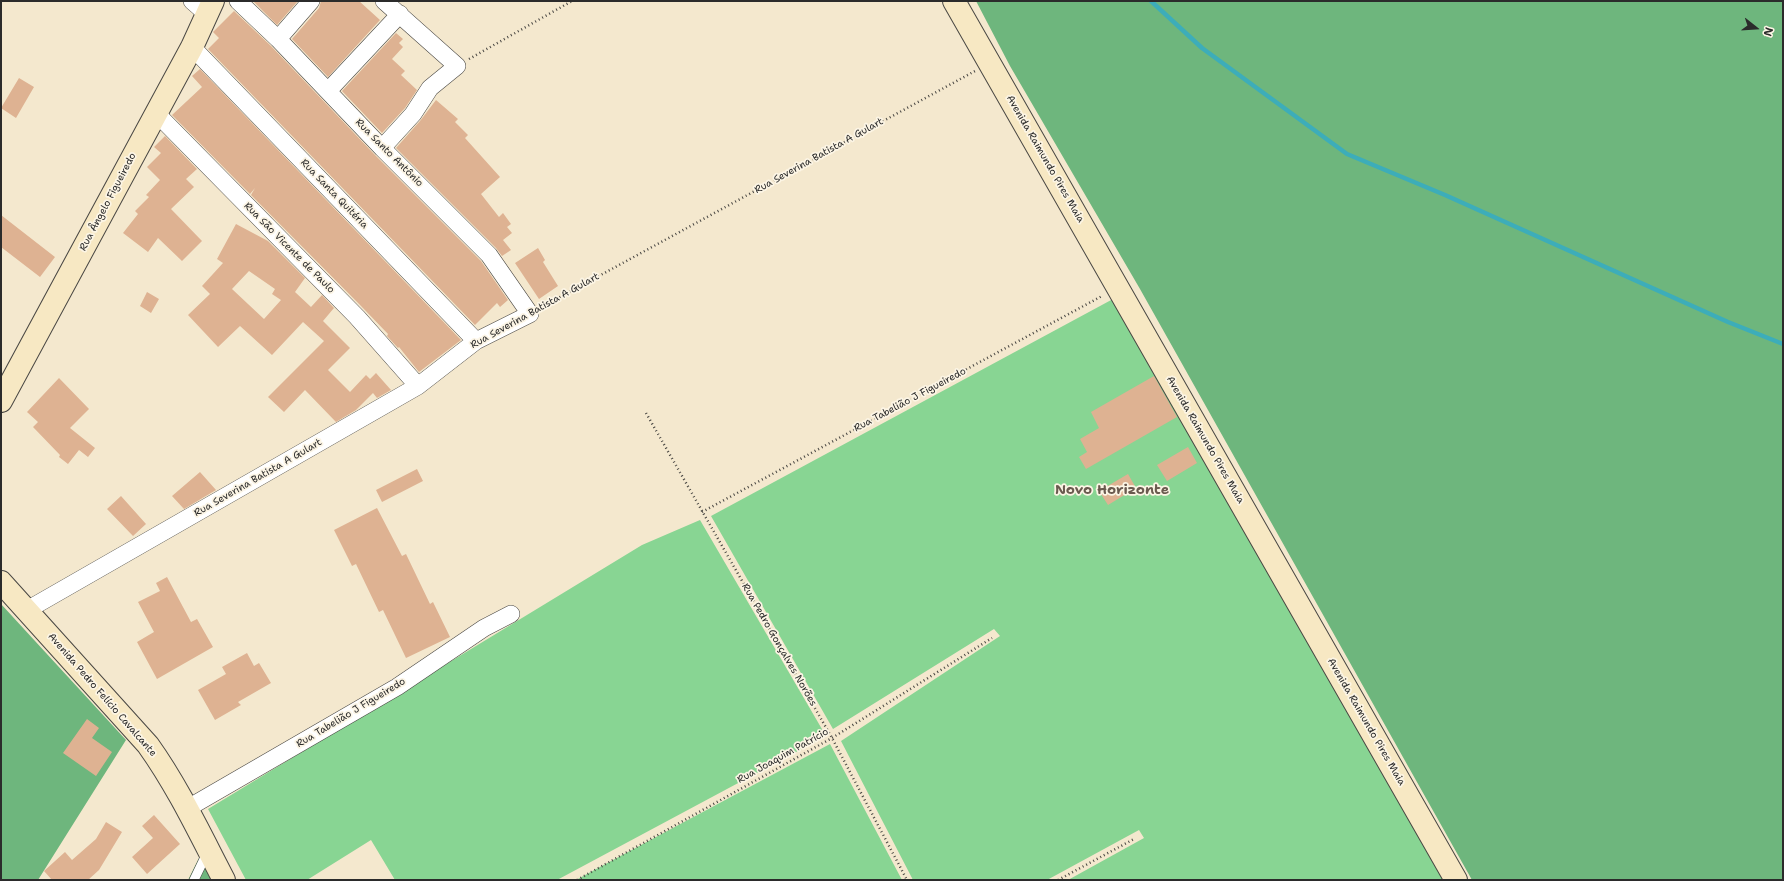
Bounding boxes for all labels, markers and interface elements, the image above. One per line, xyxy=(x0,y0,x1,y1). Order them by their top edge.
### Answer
north arrow xyxy=(1736,8,1776,48)
text: N xyxy=(1760,25,1776,38)
street label: Avenida Raimundo Pires Maia xyxy=(1003,93,1087,225)
street label: Rua Severina Batista A Gulart xyxy=(752,115,886,197)
street label: Rua Santo Antônio xyxy=(353,117,425,189)
street label: Rua Ângelo Figueiredo xyxy=(77,151,139,253)
street label: Rua Santa Quitéria xyxy=(298,157,370,231)
street label: Rua São Vicente de Paulo xyxy=(241,200,337,296)
street label: Rua Severina Batista A Gulart xyxy=(468,270,602,352)
street label: Rua Tabelião J Figueiredo xyxy=(852,365,968,435)
street label: Avenida Raimundo Pires Maia xyxy=(1163,374,1247,506)
street label: Rua Severina Batista A Gulart xyxy=(192,436,324,520)
district label: Novo Horizonte xyxy=(1055,482,1169,498)
street label: Rua Pedro Gonçalves Norões xyxy=(739,582,819,708)
street label: Avenida Pedro Felício Cavalcante xyxy=(45,631,159,759)
street label: Avenida Raimundo Pires Maia xyxy=(1324,656,1408,788)
street label: Rua Tabelião J Figueiredo xyxy=(294,676,408,750)
street label: Rua Joaquim Patrício xyxy=(735,726,831,786)

